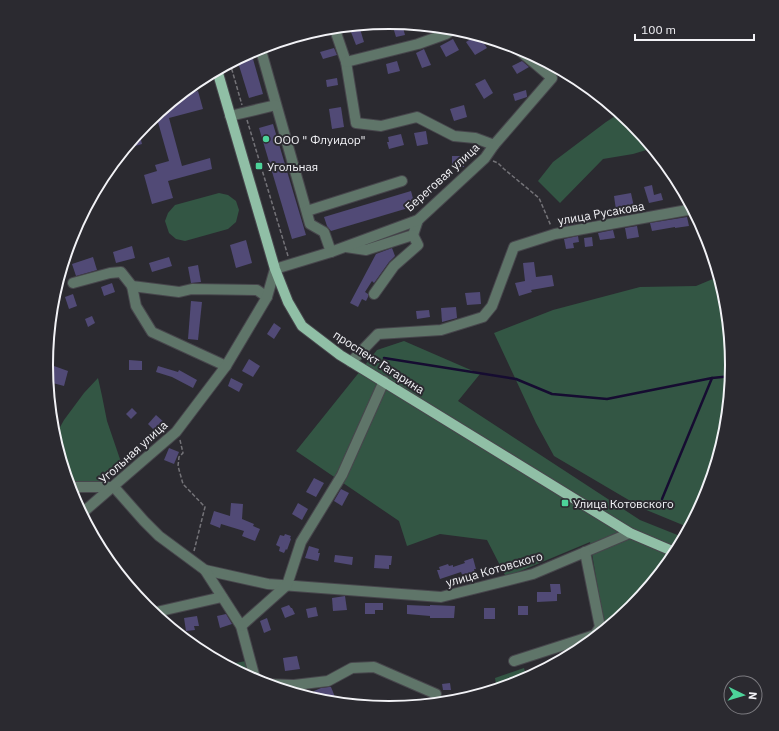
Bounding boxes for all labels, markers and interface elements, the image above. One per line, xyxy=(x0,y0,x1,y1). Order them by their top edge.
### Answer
scale bar xyxy=(635,16,754,42)
text: 100 m xyxy=(641,22,676,37)
place label: ООО " Флуидор" xyxy=(274,132,366,147)
marker: ООО " Флуидор" xyxy=(261,134,271,144)
street label: Береговая улица xyxy=(402,139,483,214)
place label: Угольная xyxy=(267,159,318,174)
marker: Угольная xyxy=(254,161,264,171)
street label: улица Русакова xyxy=(556,198,646,228)
street label: проспект Гагарина xyxy=(331,327,428,397)
street label: Угольная улица xyxy=(96,417,171,487)
place label: Улица Котовского xyxy=(573,496,674,511)
marker: Улица Котовского xyxy=(560,498,570,508)
street label: улица Котовского xyxy=(444,548,544,590)
north arrow xyxy=(723,675,763,715)
text: N xyxy=(746,691,760,700)

